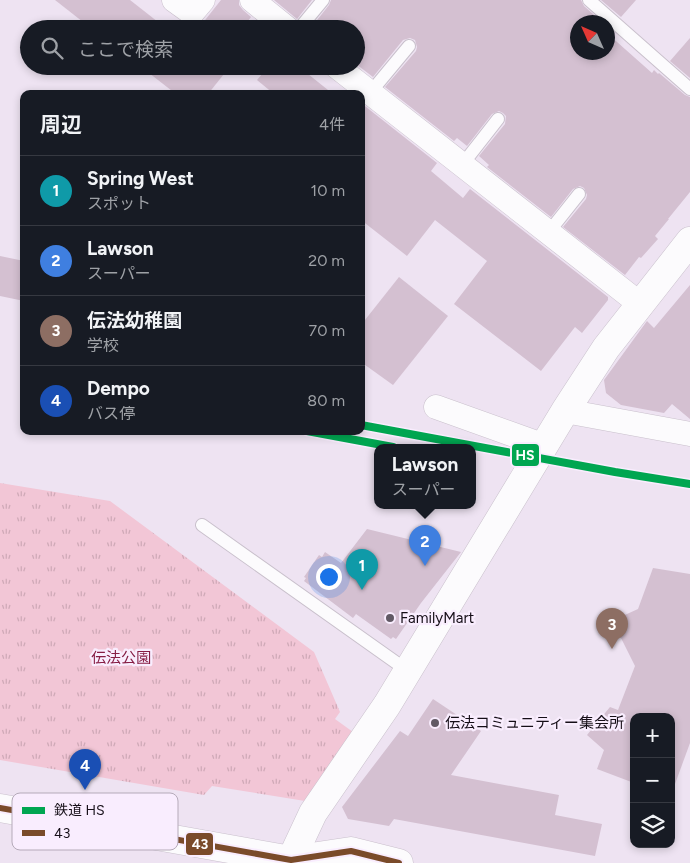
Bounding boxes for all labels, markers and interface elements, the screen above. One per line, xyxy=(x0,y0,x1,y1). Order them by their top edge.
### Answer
north arrow xyxy=(570,15,615,60)
search box xyxy=(20,20,365,75)
icon: search xyxy=(38,34,66,62)
text: ここで検索 xyxy=(78,38,173,61)
text: 周辺 xyxy=(40,112,82,137)
text: 4件 xyxy=(319,115,345,134)
text: Spring West xyxy=(87,167,194,190)
text: 1 xyxy=(53,181,59,200)
text: 10 m xyxy=(311,181,345,200)
text: スポット xyxy=(87,194,151,213)
text: Lawson xyxy=(87,237,154,260)
text: 2 xyxy=(51,251,61,270)
text: 20 m xyxy=(308,251,345,270)
text: スーパー xyxy=(87,264,151,283)
text: 伝法幼稚園 xyxy=(87,309,182,332)
text: 3 xyxy=(52,321,60,340)
text: 70 m xyxy=(309,321,345,340)
text: 学校 xyxy=(87,336,119,355)
text: Dempo xyxy=(87,377,150,400)
text: 4 xyxy=(51,391,61,410)
text: 80 m xyxy=(307,391,345,410)
text: バス停 xyxy=(87,404,135,423)
line badge: HS xyxy=(511,443,540,467)
popup xyxy=(374,444,476,509)
text: HS xyxy=(516,447,535,464)
text: Lawson xyxy=(392,453,458,476)
text: スーパー xyxy=(392,480,456,499)
pin: 2 xyxy=(409,525,441,566)
pin: 1 xyxy=(346,549,378,590)
your location xyxy=(316,564,342,590)
pin: 3 xyxy=(596,608,628,649)
place label: FamilyMart xyxy=(400,609,475,627)
marker: FamilyMart xyxy=(384,612,396,624)
park label: 伝法公園 xyxy=(91,649,151,667)
map controls xyxy=(630,713,675,848)
button: + xyxy=(630,713,675,758)
place label: 伝法コミュニティー集会所 xyxy=(445,714,624,732)
marker: 伝法コミュニティー集会所 xyxy=(429,717,441,729)
pin: 4 xyxy=(69,749,101,790)
button: − xyxy=(630,758,675,803)
legend xyxy=(12,793,178,850)
text: 鉄道 HS xyxy=(54,802,105,819)
button: layers xyxy=(630,803,675,848)
text: 43 xyxy=(54,825,70,842)
line badge: 43 xyxy=(185,832,214,856)
text: 43 xyxy=(192,836,209,853)

